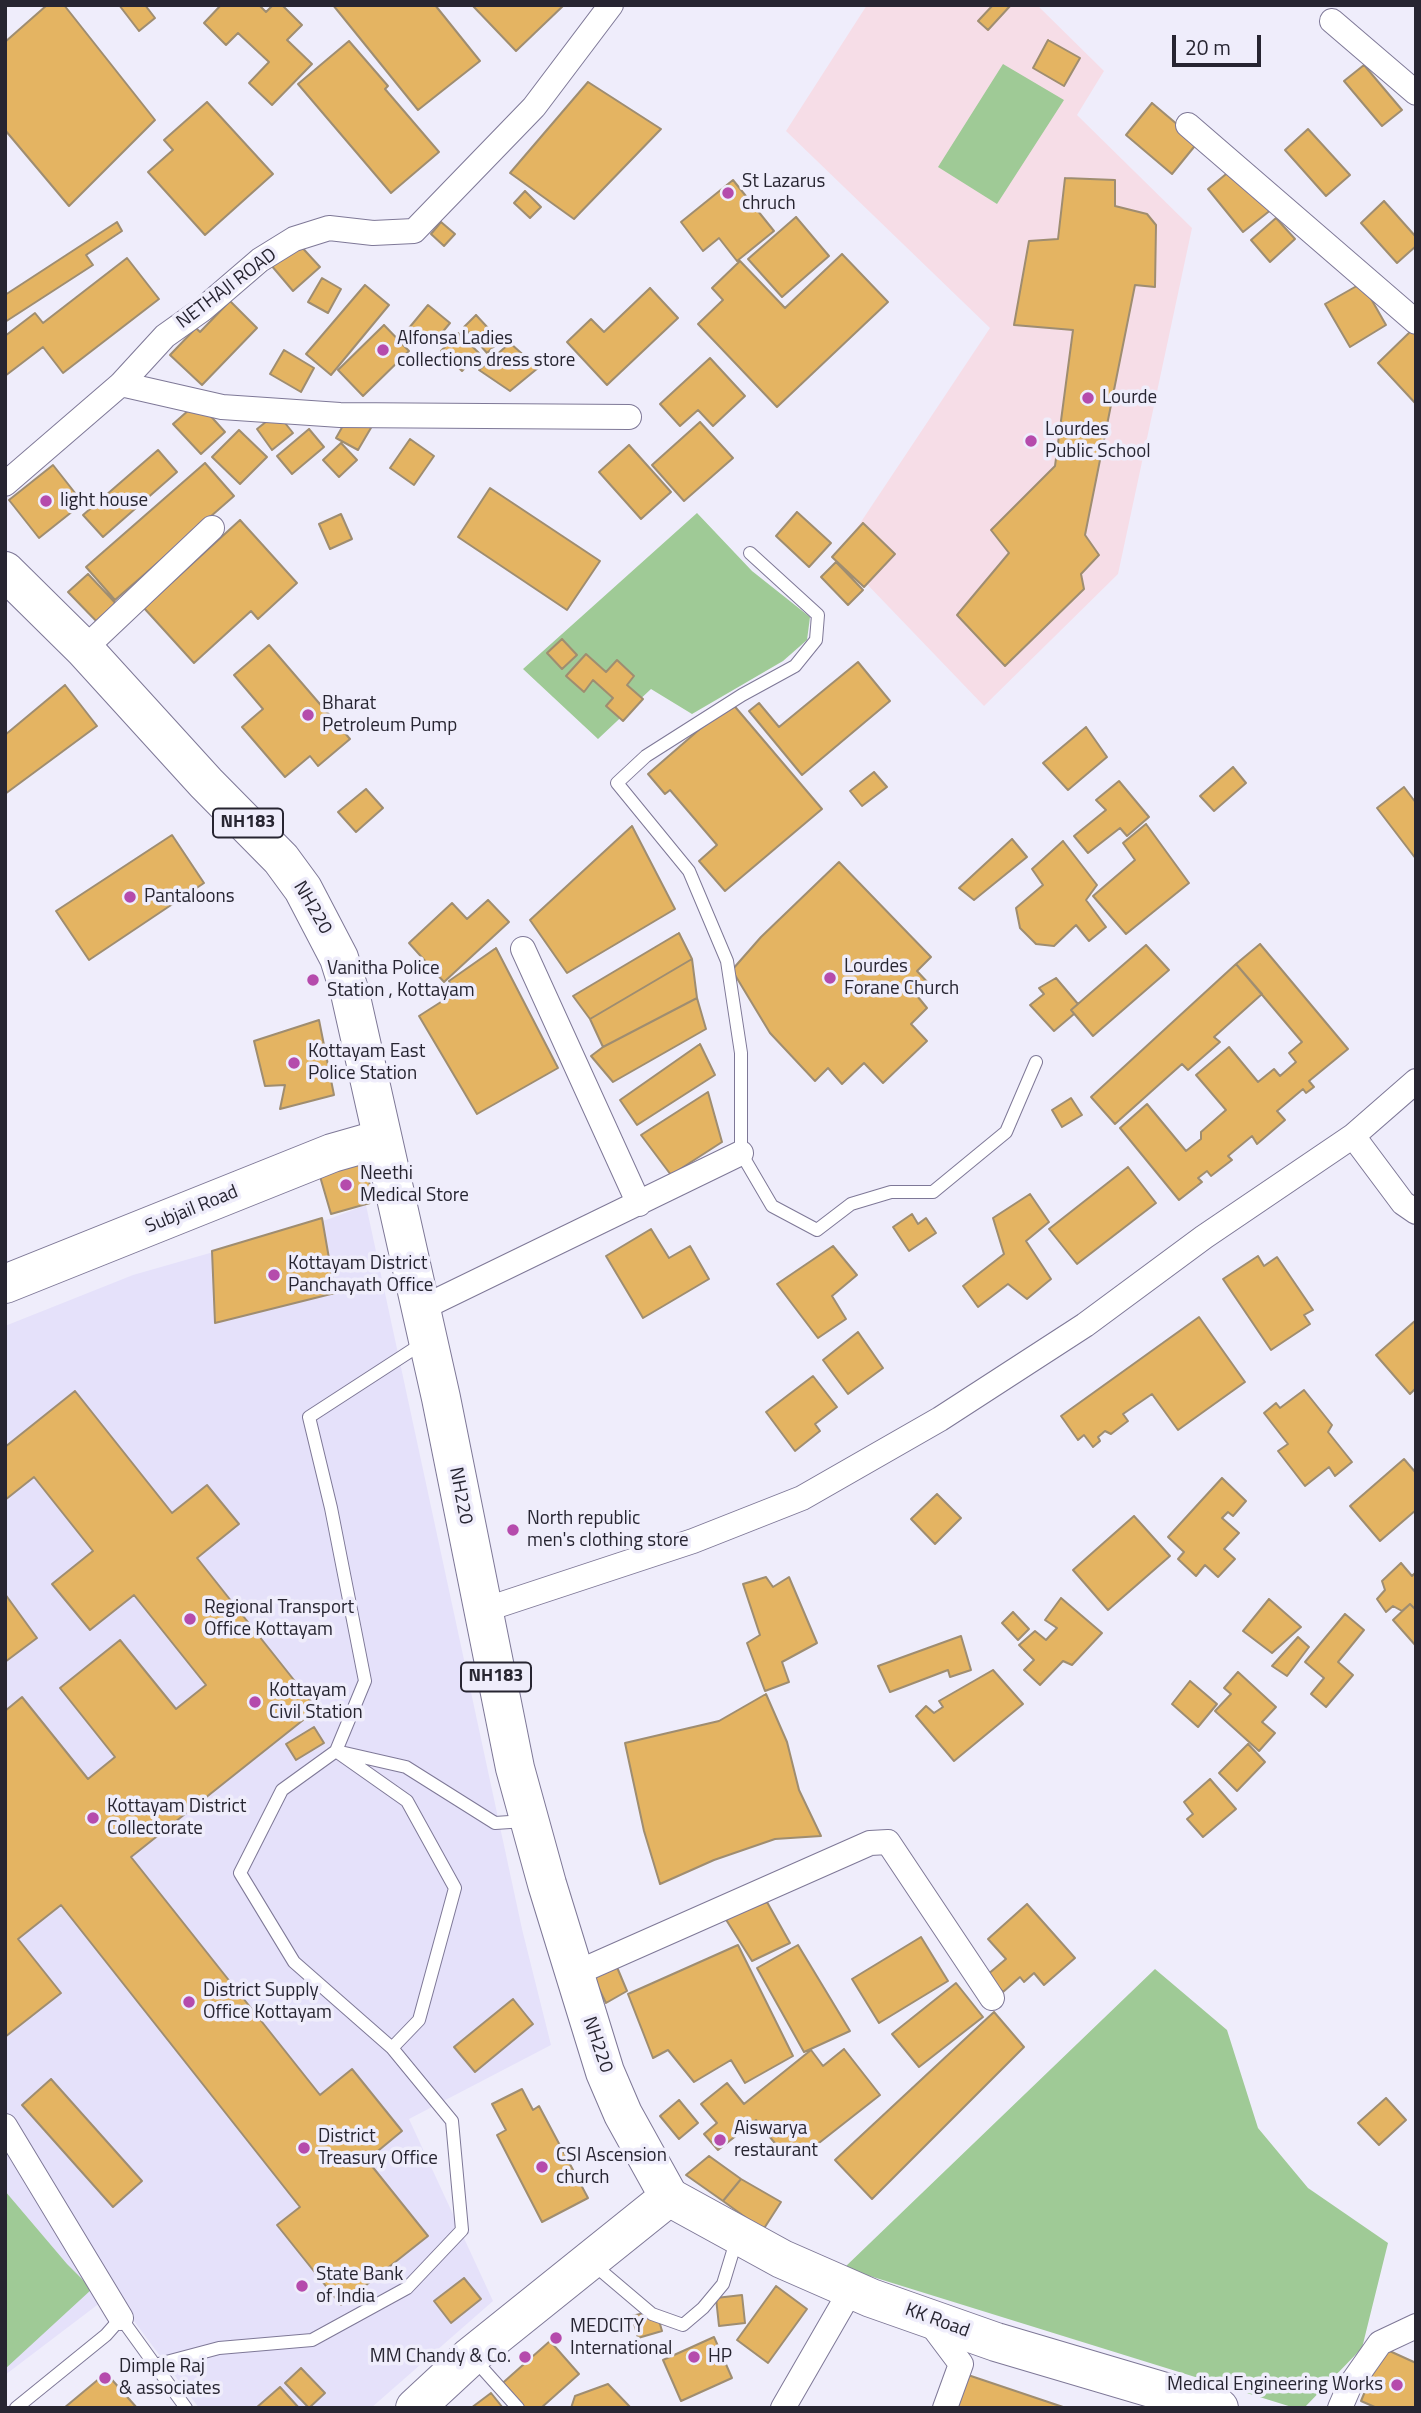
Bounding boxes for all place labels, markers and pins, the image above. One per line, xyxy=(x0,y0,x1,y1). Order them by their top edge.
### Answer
place label: St Lazarus chruch xyxy=(742,171,825,215)
marker: St Lazarus chruch xyxy=(720,185,736,201)
place label: Alfonsa Ladies collections dress store xyxy=(397,328,575,372)
marker: Alfonsa Ladies collections dress store xyxy=(375,342,391,358)
place label: Lourde xyxy=(1102,387,1157,409)
marker: Lourde xyxy=(1080,390,1096,406)
place label: Lourdes Public School xyxy=(1045,419,1151,463)
marker: Lourdes Public School xyxy=(1023,433,1039,449)
place label: light house xyxy=(60,490,148,512)
marker: light house xyxy=(38,493,54,509)
place label: Bharat Petroleum Pump xyxy=(322,693,457,737)
marker: Bharat Petroleum Pump xyxy=(300,707,316,723)
place label: Pantaloons xyxy=(144,886,235,908)
marker: Pantaloons xyxy=(122,889,138,905)
place label: Lourdes Forane Church xyxy=(844,956,959,1000)
place label: Vanitha Police Station , Kottayam xyxy=(327,958,475,1002)
marker: Lourdes Forane Church xyxy=(822,970,838,986)
marker: Vanitha Police Station , Kottayam xyxy=(305,972,321,988)
place label: Kottayam East Police Station xyxy=(308,1041,425,1085)
marker: Kottayam East Police Station xyxy=(286,1055,302,1071)
place label: Neethi Medical Store xyxy=(360,1163,469,1207)
marker: Neethi Medical Store xyxy=(338,1177,354,1193)
place label: Kottayam District Panchayath Office xyxy=(288,1253,433,1297)
marker: Kottayam District Panchayath Office xyxy=(266,1267,282,1283)
place label: North republic men's clothing store xyxy=(527,1508,689,1552)
marker: North republic men's clothing store xyxy=(505,1522,521,1538)
place label: Regional Transport Office Kottayam xyxy=(204,1597,354,1641)
marker: Regional Transport Office Kottayam xyxy=(182,1611,198,1627)
place label: Kottayam Civil Station xyxy=(269,1680,363,1724)
marker: Kottayam Civil Station xyxy=(247,1694,263,1710)
place label: Kottayam District Collectorate xyxy=(107,1796,246,1840)
marker: Kottayam District Collectorate xyxy=(85,1810,101,1826)
place label: District Supply Office Kottayam xyxy=(203,1980,332,2024)
marker: District Supply Office Kottayam xyxy=(181,1994,197,2010)
place label: Aiswarya restaurant xyxy=(734,2118,818,2162)
place label: District Treasury Office xyxy=(318,2126,438,2170)
marker: Aiswarya restaurant xyxy=(712,2132,728,2148)
marker: District Treasury Office xyxy=(296,2140,312,2156)
place label: CSI Ascension church xyxy=(556,2145,667,2189)
marker: CSI Ascension church xyxy=(534,2159,550,2175)
place label: State Bank of India xyxy=(316,2264,403,2308)
marker: State Bank of India xyxy=(294,2278,310,2294)
place label: MEDCITY International xyxy=(570,2316,672,2360)
marker: MEDCITY International xyxy=(548,2330,564,2346)
place label: MM Chandy & Co. xyxy=(370,2346,511,2368)
place label: HP xyxy=(708,2346,732,2368)
marker: MM Chandy & Co. xyxy=(517,2349,533,2365)
marker: HP xyxy=(686,2349,702,2365)
place label: Dimple Raj & associates xyxy=(119,2356,221,2400)
marker: Dimple Raj & associates xyxy=(97,2370,113,2386)
place label: Medical Engineering Works xyxy=(1167,2374,1383,2396)
marker: Medical Engineering Works xyxy=(1389,2377,1405,2393)

